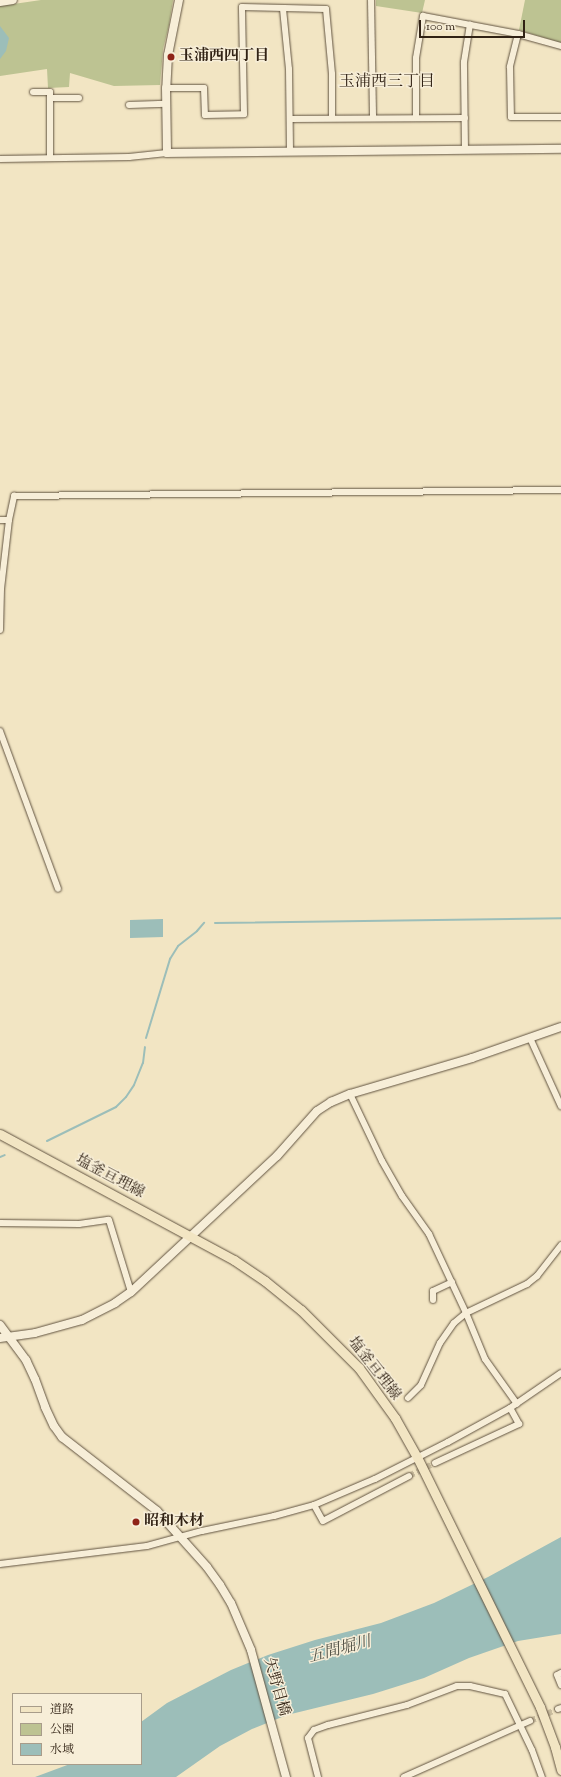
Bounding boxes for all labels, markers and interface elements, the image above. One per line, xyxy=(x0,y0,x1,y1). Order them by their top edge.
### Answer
scale bar xyxy=(421,12,527,38)
text: 100 m xyxy=(426,18,455,36)
place label: 玉浦西四丁目 xyxy=(179,48,269,66)
marker: 玉浦西四丁目 xyxy=(166,52,176,62)
district label: 玉浦西三丁目 xyxy=(339,73,435,93)
street label: 塩釜亘理線 xyxy=(73,1151,147,1203)
street label: 塩釜亘理線 xyxy=(344,1334,404,1404)
place label: 昭和木材 xyxy=(144,1513,204,1531)
marker: 昭和木材 xyxy=(131,1517,141,1527)
water label: 五間堀川 xyxy=(307,1633,373,1669)
street label: 矢野目橋 xyxy=(259,1656,293,1718)
legend xyxy=(12,1693,142,1765)
text: 道路 xyxy=(50,1701,74,1719)
text: 公園 xyxy=(50,1721,74,1739)
text: 水域 xyxy=(50,1741,74,1759)

